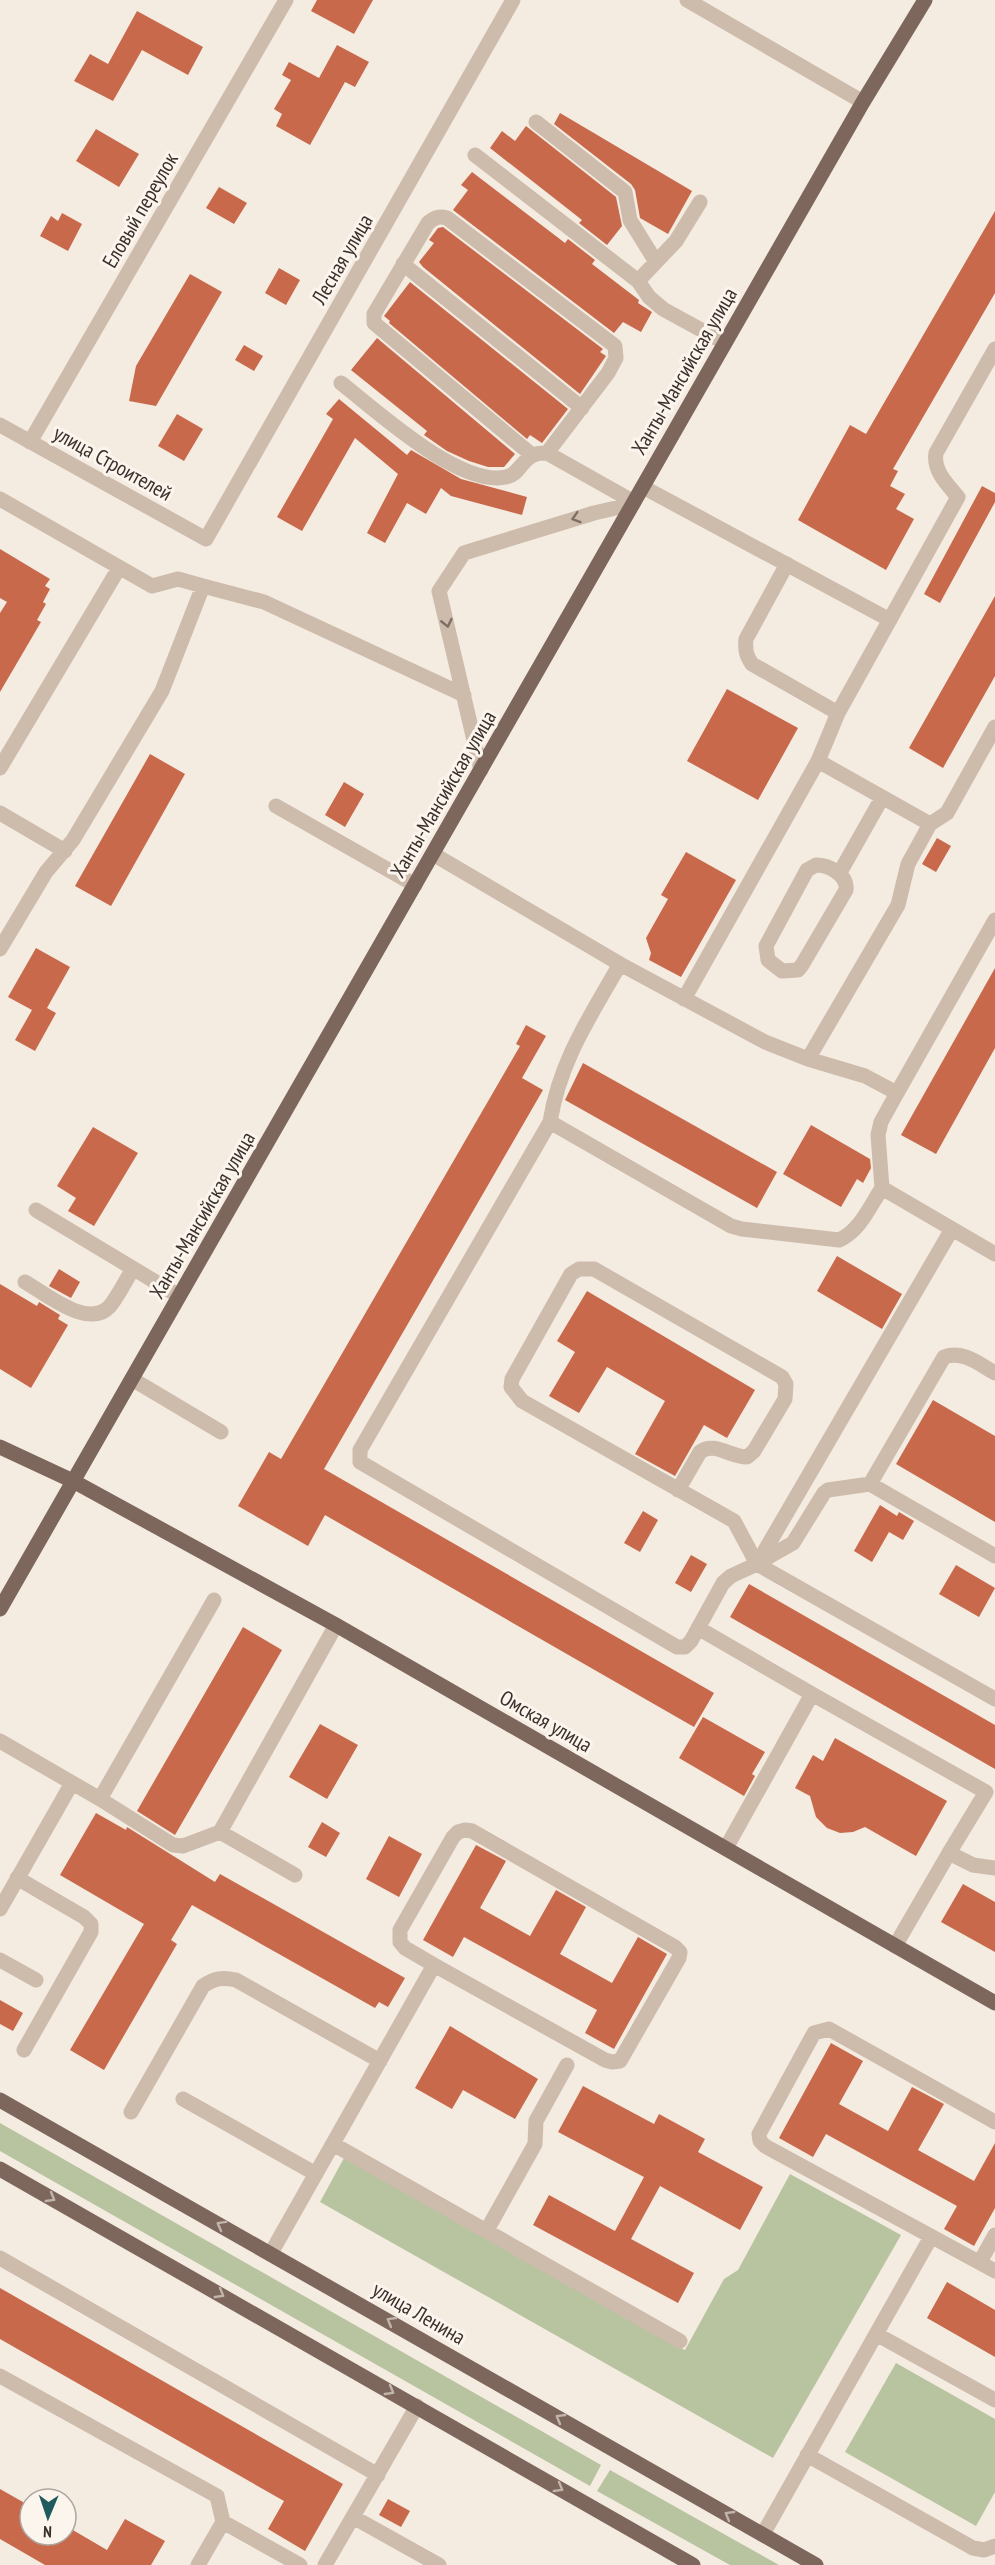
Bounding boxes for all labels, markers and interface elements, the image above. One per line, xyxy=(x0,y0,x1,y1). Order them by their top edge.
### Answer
street label: Еловый переулок xyxy=(96,148,184,272)
street label: Лесная улица xyxy=(305,209,379,310)
street label: Ханты-Мансийская улица xyxy=(625,283,743,459)
street label: улица Строителей xyxy=(49,419,177,507)
one-way arrow xyxy=(571,511,582,524)
one-way arrow xyxy=(439,617,452,627)
street label: Ханты-Мансийская улица xyxy=(384,706,502,882)
street label: Ханты-Мансийская улица xyxy=(143,1127,261,1303)
street label: Омская улица xyxy=(495,1684,597,1758)
one-way arrow xyxy=(45,2191,55,2202)
one-way arrow xyxy=(217,2220,227,2232)
street label: улица Ленина xyxy=(368,2276,470,2350)
one-way arrow xyxy=(214,2287,225,2298)
one-way arrow xyxy=(386,2317,397,2329)
one-way arrow xyxy=(384,2383,394,2395)
one-way arrow xyxy=(556,2414,566,2426)
one-way arrow xyxy=(553,2480,563,2492)
north arrow xyxy=(18,2487,78,2547)
one-way arrow xyxy=(725,2511,735,2522)
text: N xyxy=(43,2522,52,2542)

